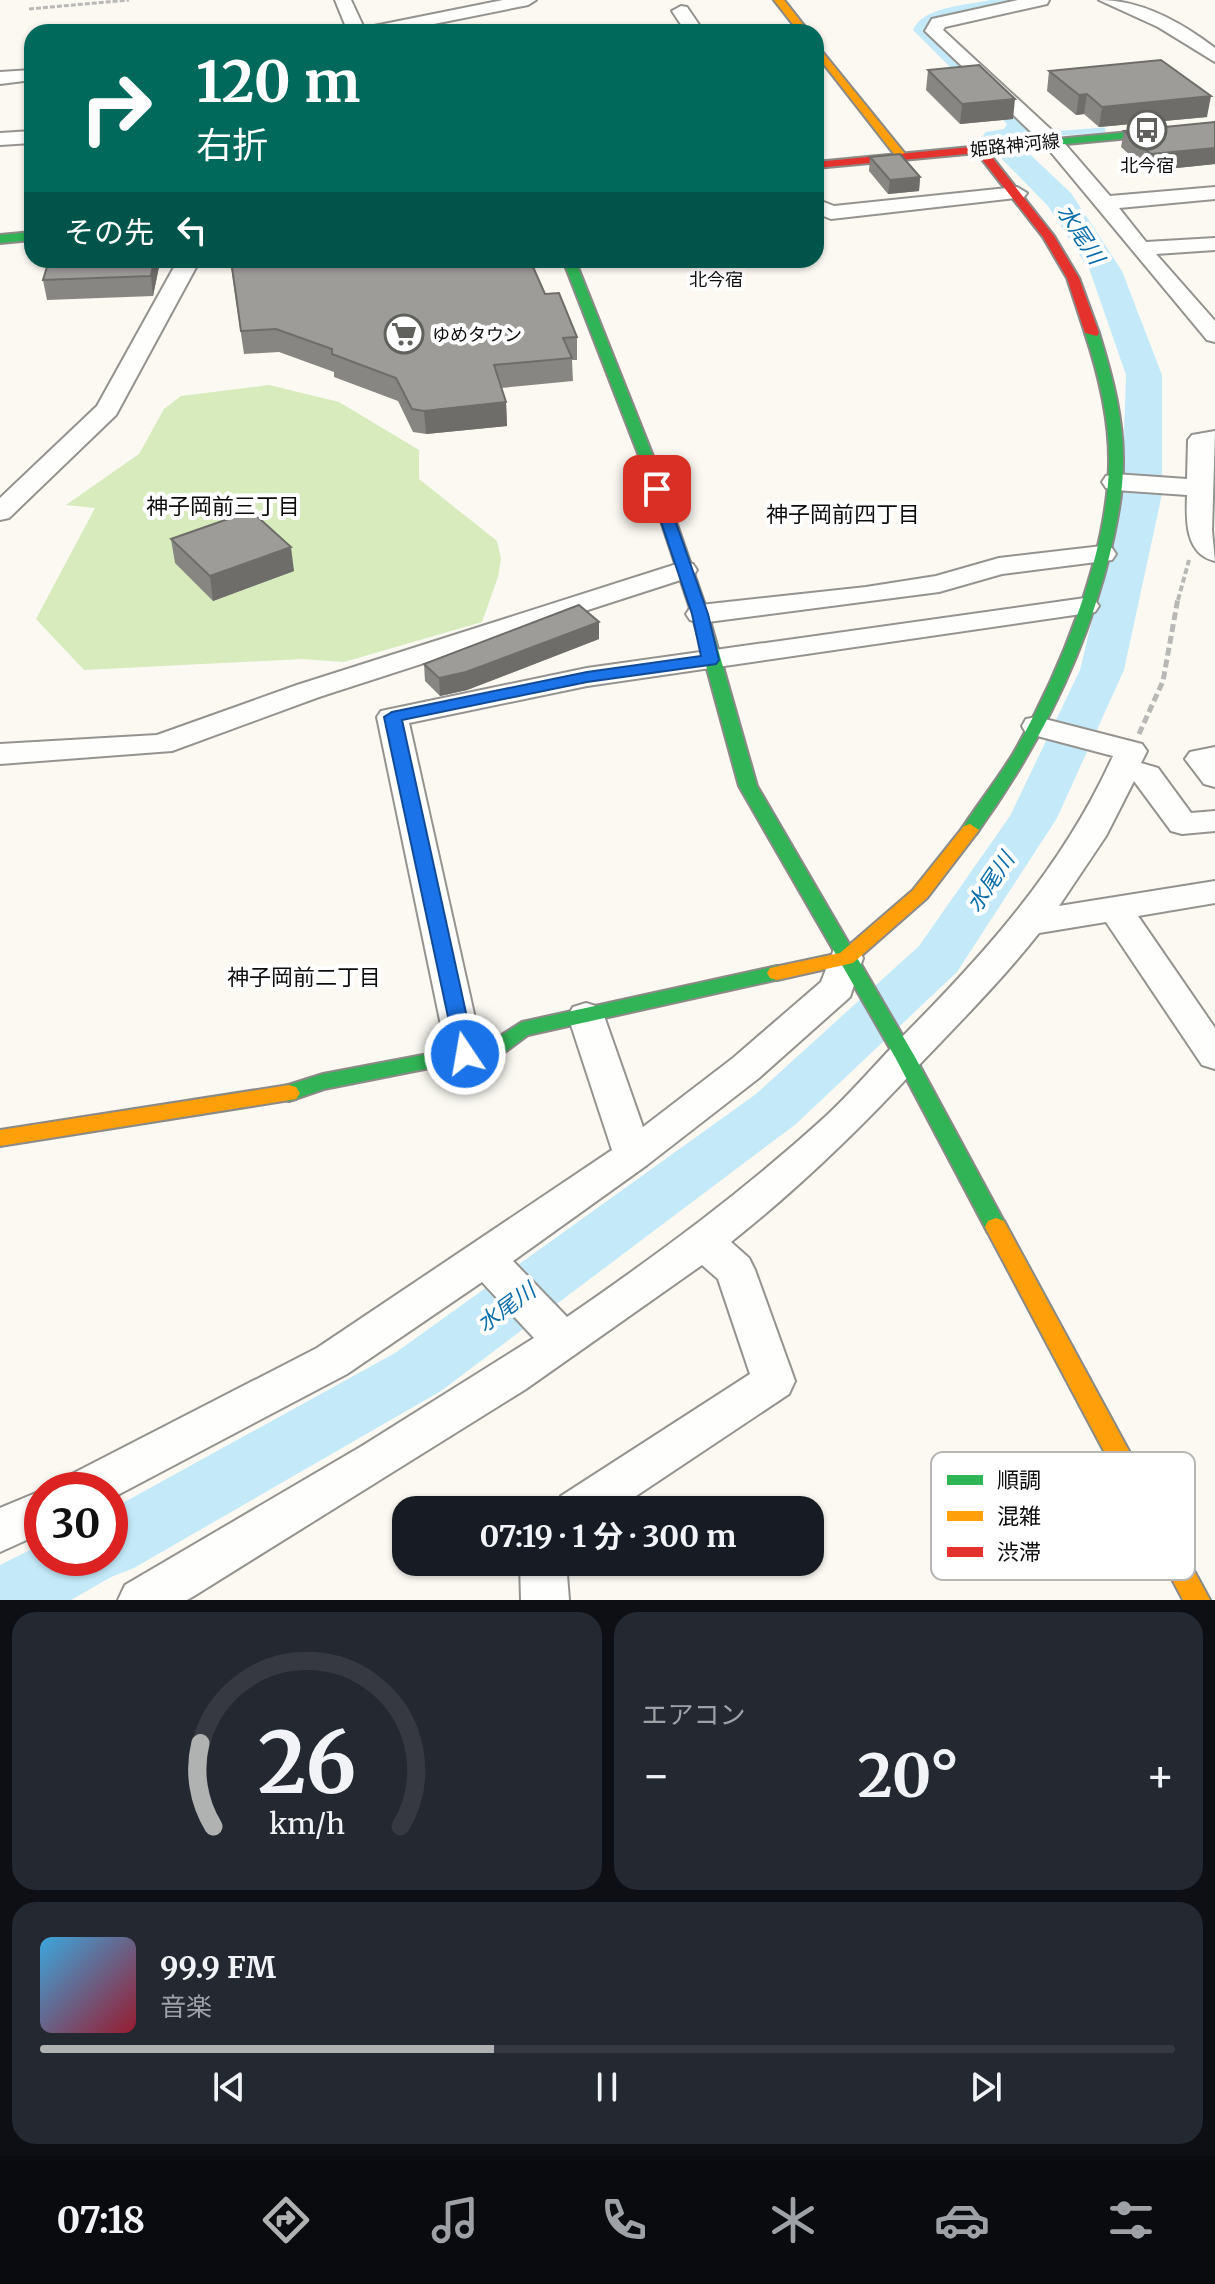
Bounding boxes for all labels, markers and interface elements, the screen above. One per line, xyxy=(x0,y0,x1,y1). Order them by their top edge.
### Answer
text: 120 m xyxy=(196,47,360,117)
icon: right xyxy=(64,56,168,160)
bus stop icon: 北今宿 xyxy=(1126,109,1168,151)
text: 右折 xyxy=(196,123,268,168)
street label: 姫路神河線 xyxy=(969,129,1061,161)
place label: 北今宿 xyxy=(1120,154,1174,177)
water label: 水尾川 xyxy=(1051,199,1112,271)
icon: left xyxy=(170,208,214,252)
text: その先 xyxy=(64,213,154,251)
district label: 北今宿 xyxy=(689,268,743,291)
supermarket icon: ゆめタウン xyxy=(383,313,425,355)
place label: ゆめタウン xyxy=(432,323,522,346)
pin xyxy=(623,455,691,523)
icon: arrive xyxy=(635,467,679,511)
district label: 神子岡前三丁目 xyxy=(146,492,300,520)
district label: 神子岡前四丁目 xyxy=(766,500,920,528)
water label: 水尾川 xyxy=(960,845,1021,917)
district label: 神子岡前二丁目 xyxy=(227,963,381,991)
position arrow xyxy=(423,1012,507,1096)
water label: 水尾川 xyxy=(471,1275,543,1338)
legend xyxy=(931,1452,1195,1580)
text: 順調 xyxy=(997,1466,1041,1494)
speed limit sign: 30 xyxy=(24,1472,128,1576)
text: 混雑 xyxy=(997,1502,1041,1530)
text: 07:19 · 1 分 · 300 m xyxy=(480,1517,736,1555)
text: 渋滞 xyxy=(997,1538,1041,1566)
text: エアコン xyxy=(642,1698,746,1731)
text: 26 xyxy=(257,1711,356,1816)
text: 20° xyxy=(857,1738,959,1813)
text: − xyxy=(642,1748,671,1803)
text: + xyxy=(1146,1748,1175,1803)
text: km/h xyxy=(269,1806,345,1842)
text: 99.9 FM xyxy=(160,1948,276,1986)
text: 音楽 xyxy=(160,1990,212,2023)
icon: previous xyxy=(207,2065,251,2109)
icon: pause xyxy=(585,2065,629,2109)
icon: next xyxy=(964,2065,1008,2109)
icon: directions xyxy=(258,2192,314,2248)
icon: music xyxy=(427,2192,483,2248)
icon: phone xyxy=(596,2192,652,2248)
icon: climate xyxy=(765,2192,821,2248)
icon: car xyxy=(934,2192,990,2248)
icon: filters xyxy=(1103,2192,1159,2248)
text: 07:18 xyxy=(56,2198,145,2243)

